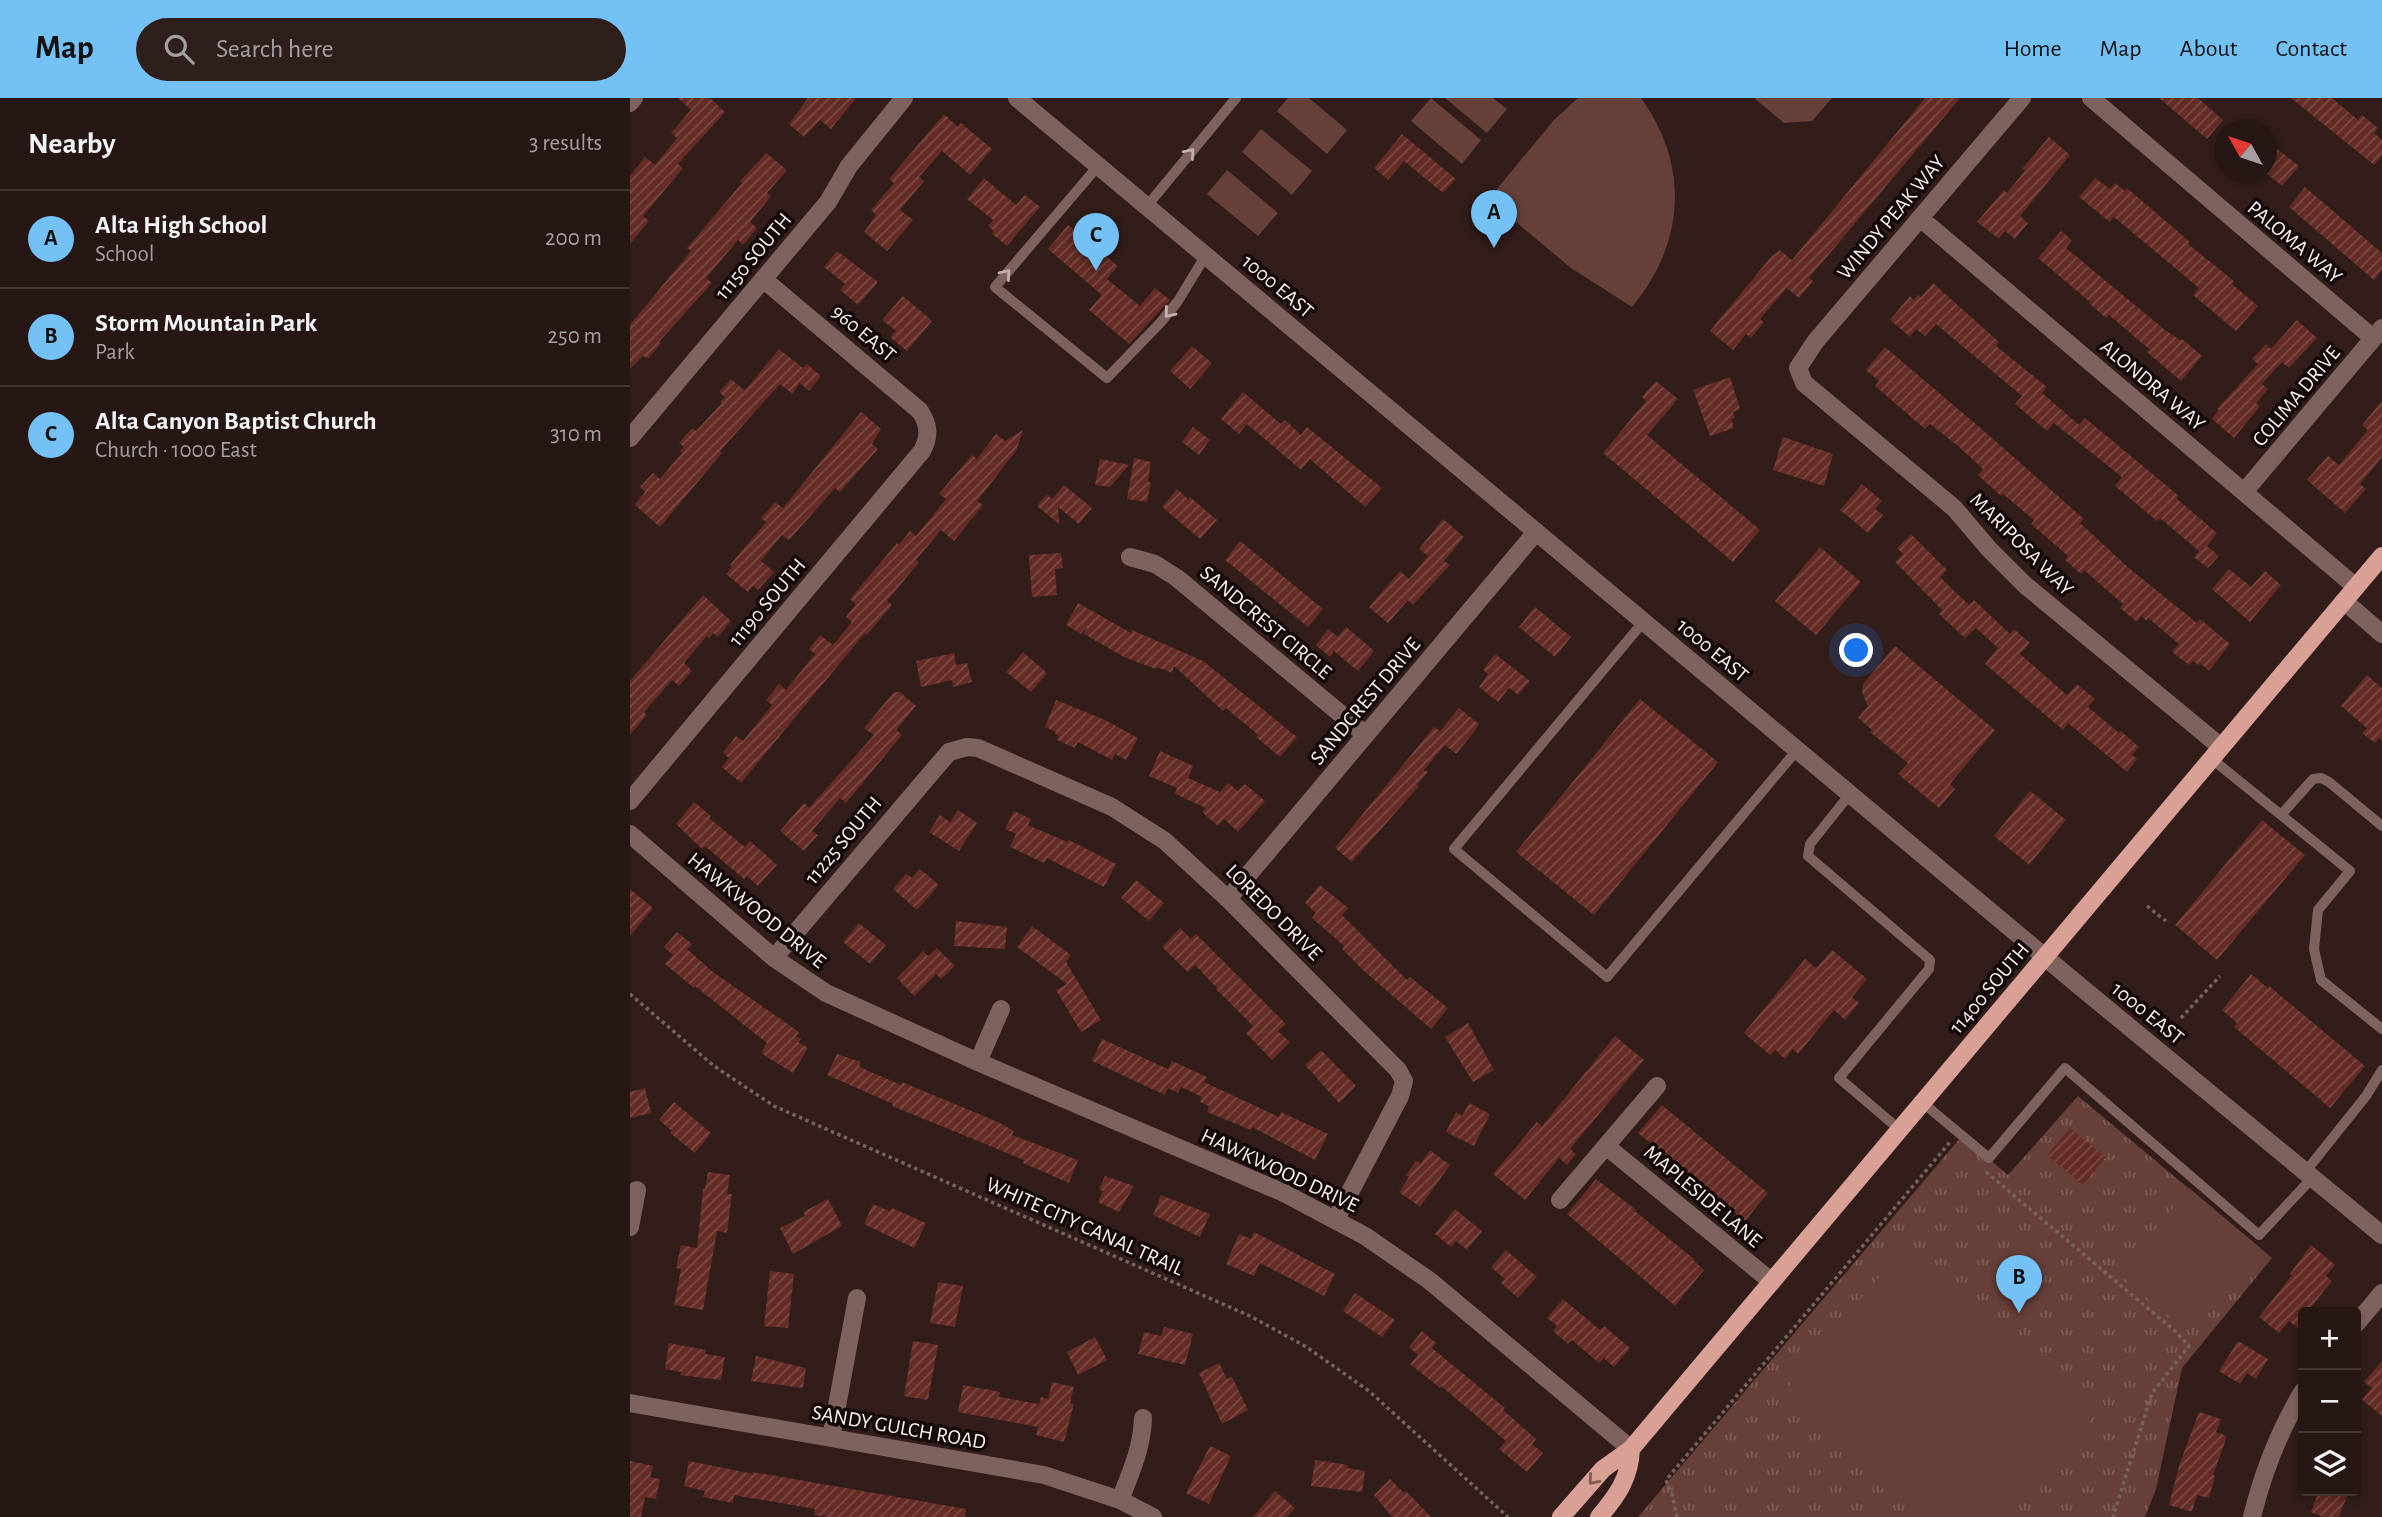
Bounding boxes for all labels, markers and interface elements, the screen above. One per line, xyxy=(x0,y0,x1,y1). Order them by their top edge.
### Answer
search box xyxy=(136,18,626,81)
icon: search xyxy=(160,30,198,68)
text: Map xyxy=(35,32,94,65)
text: Search here xyxy=(216,36,334,62)
text: Home xyxy=(2004,37,2062,61)
text: Map xyxy=(2100,37,2142,61)
text: About xyxy=(2180,37,2237,61)
text: Contact xyxy=(2275,37,2347,61)
north arrow xyxy=(2214,119,2277,182)
text: Nearby xyxy=(28,129,116,159)
text: 3 results xyxy=(529,132,602,155)
one-way arrow xyxy=(1182,149,1194,162)
street label: WINDY PEAK WAY xyxy=(1834,151,1949,283)
pin: A xyxy=(1471,190,1517,248)
street label: PALOMA WAY xyxy=(2243,197,2346,288)
street label: 11150 SOUTH xyxy=(711,209,796,304)
text: Alta High School xyxy=(95,212,267,238)
pin: C xyxy=(1073,213,1119,271)
text: A xyxy=(44,227,58,250)
text: 200 m xyxy=(545,227,602,250)
text: School xyxy=(95,243,154,266)
street label: 1000 EAST xyxy=(1238,251,1317,322)
one-way arrow xyxy=(998,269,1010,282)
street label: 960 EAST xyxy=(828,301,900,366)
one-way arrow xyxy=(1164,305,1177,317)
text: Storm Mountain Park xyxy=(95,310,317,336)
text: B xyxy=(44,325,58,348)
text: 250 m xyxy=(548,325,602,348)
street label: ALONDRA WAY xyxy=(2096,336,2209,435)
text: Park xyxy=(95,341,135,364)
street label: COLIMA DRIVE xyxy=(2249,342,2344,450)
text: Alta Canyon Baptist Church xyxy=(95,408,377,434)
text: C xyxy=(45,423,57,446)
text: 310 m xyxy=(550,423,602,446)
text: Church · 1000 East xyxy=(95,439,257,462)
street label: MARIPOSA WAY xyxy=(1966,489,2077,600)
street label: 11190 SOUTH xyxy=(725,555,810,650)
street label: SANDCREST CIRCLE xyxy=(1196,562,1335,683)
street label: 1000 EAST xyxy=(1673,615,1752,686)
your location xyxy=(1839,633,1873,667)
street label: SANDCREST DRIVE xyxy=(1306,634,1424,769)
street label: 11225 SOUTH xyxy=(801,793,886,888)
street label: HAWKWOOD DRIVE xyxy=(684,848,830,972)
street label: LOREDO DRIVE xyxy=(1222,860,1326,964)
street label: 11400 SOUTH xyxy=(1946,939,2033,1038)
street label: 1000 EAST xyxy=(2108,978,2188,1049)
street label: HAWKWOOD DRIVE xyxy=(1198,1125,1362,1216)
street label: MAPLESIDE LANE xyxy=(1640,1141,1766,1252)
street label: WHITE CITY CANAL TRAIL xyxy=(983,1173,1187,1280)
pin: B xyxy=(1996,1255,2042,1313)
map controls xyxy=(2298,1307,2361,1496)
button: + xyxy=(2298,1307,2361,1370)
button: − xyxy=(2298,1370,2361,1433)
street label: SANDY GULCH ROAD xyxy=(810,1402,988,1453)
button: layers xyxy=(2298,1433,2361,1496)
one-way arrow xyxy=(1589,1472,1601,1485)

